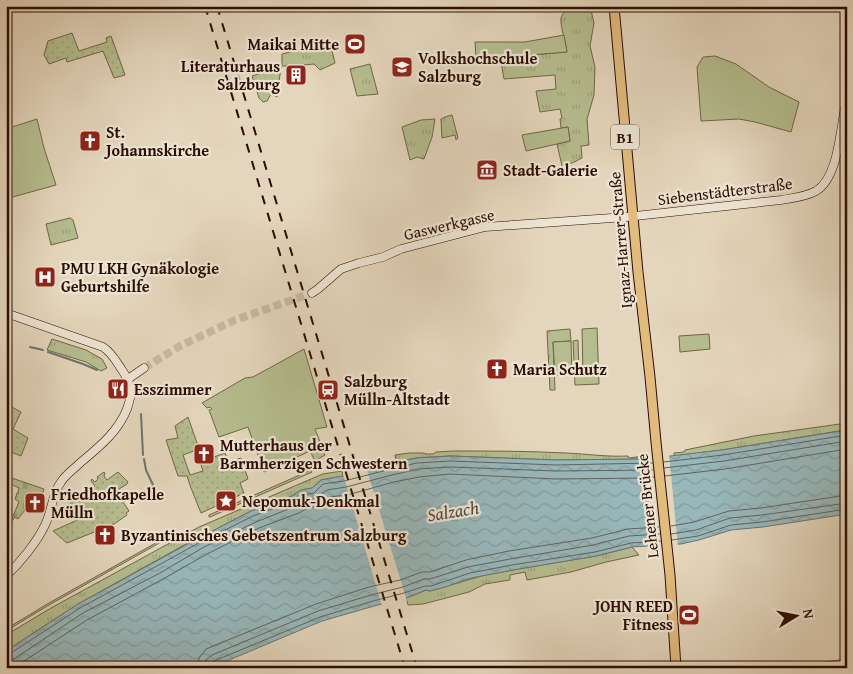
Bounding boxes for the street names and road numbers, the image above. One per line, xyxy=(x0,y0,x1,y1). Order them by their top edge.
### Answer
road number: B1 xyxy=(611,124,639,150)
street label: Ignaz-Harrer-Straße xyxy=(602,171,638,309)
street label: Siebenstädterstraße xyxy=(656,171,794,211)
street label: Gaswerkgasse xyxy=(401,202,497,246)
street label: Lehener Brücke xyxy=(630,453,664,559)

